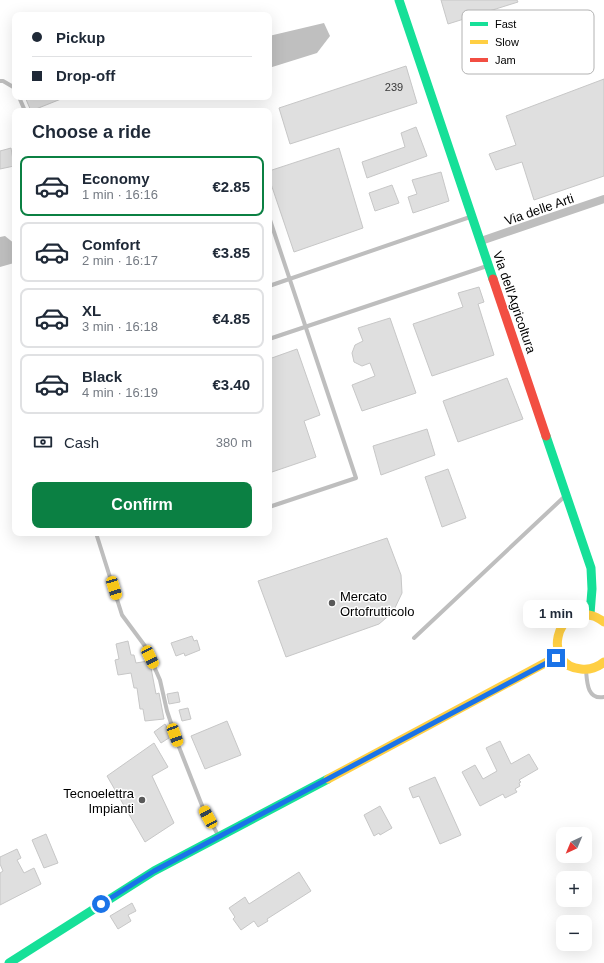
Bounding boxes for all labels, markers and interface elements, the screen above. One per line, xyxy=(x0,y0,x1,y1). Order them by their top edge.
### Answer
legend xyxy=(462,10,594,74)
text: Fast xyxy=(495,18,516,30)
text: Pickup xyxy=(56,29,105,46)
text: Slow xyxy=(495,36,519,48)
text: Jam xyxy=(495,54,516,66)
text: Drop-off xyxy=(56,67,115,84)
house number: 239 xyxy=(385,81,403,93)
text: Choose a ride xyxy=(32,122,151,142)
icon: car xyxy=(34,168,70,204)
text: Economy xyxy=(82,170,150,187)
text: €2.85 xyxy=(212,178,250,195)
text: 1 min · 16:16 xyxy=(82,187,158,202)
street label: Via delle Arti xyxy=(503,191,576,228)
icon: car xyxy=(34,234,70,270)
text: Comfort xyxy=(82,236,140,253)
text: €3.85 xyxy=(212,244,250,261)
street label: Via dell'Agricoltura xyxy=(490,249,539,356)
text: 2 min · 16:17 xyxy=(82,253,158,268)
icon: car xyxy=(34,300,70,336)
text: XL xyxy=(82,302,101,319)
text: €4.85 xyxy=(212,310,250,327)
text: 3 min · 16:18 xyxy=(82,319,158,334)
icon: car xyxy=(34,366,70,402)
text: Black xyxy=(82,368,122,385)
text: €3.40 xyxy=(212,376,250,393)
text: 4 min · 16:19 xyxy=(82,385,158,400)
icon: cash xyxy=(32,431,54,453)
text: Cash xyxy=(64,434,99,451)
text: 380 m xyxy=(216,435,252,450)
button: Confirm xyxy=(32,482,252,528)
car xyxy=(105,575,123,601)
place label: Mercato Ortofrutticolo xyxy=(340,589,414,619)
marker: Mercato Ortofrutticolo xyxy=(327,598,337,608)
callout: 1 min xyxy=(523,600,589,628)
text: 1 min xyxy=(539,606,573,621)
car xyxy=(139,644,161,670)
route end xyxy=(547,649,565,667)
car xyxy=(165,722,185,748)
place label: Tecnoelettra Impianti xyxy=(63,786,135,816)
marker: Tecnoelettra Impianti xyxy=(137,795,147,805)
car xyxy=(197,804,219,830)
north arrow xyxy=(556,827,592,863)
map controls xyxy=(556,827,592,951)
button: + xyxy=(556,871,592,907)
route start xyxy=(92,895,110,913)
button: − xyxy=(556,915,592,951)

